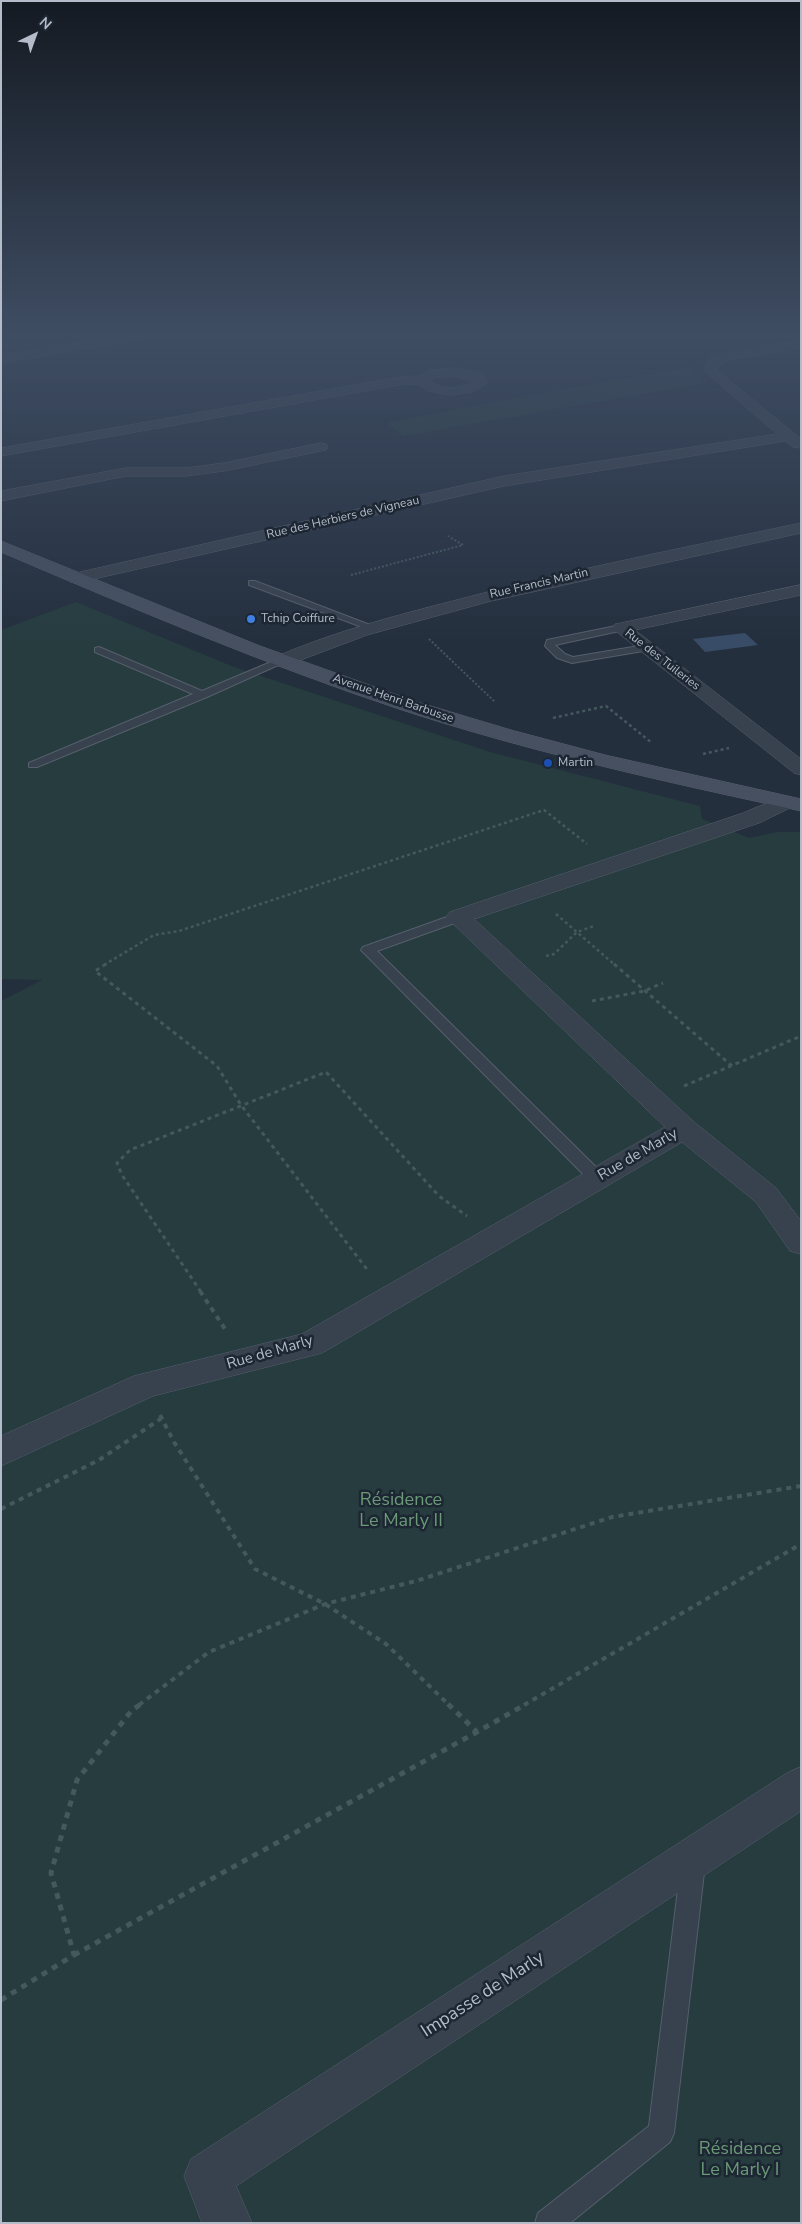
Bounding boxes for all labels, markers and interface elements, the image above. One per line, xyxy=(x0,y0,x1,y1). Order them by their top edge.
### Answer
north arrow xyxy=(10,10,60,60)
text: N xyxy=(35,13,56,34)
street label: Rue des Herbiers de Vigneau xyxy=(265,493,421,543)
street label: Rue Francis Martin xyxy=(489,566,589,602)
place label: Tchip Coiffure xyxy=(261,612,335,626)
marker: Tchip Coiffure xyxy=(245,613,257,625)
street label: Rue des Tuileries xyxy=(622,626,702,694)
street label: Avenue Henri Barbusse xyxy=(331,672,455,726)
place label: Martin xyxy=(558,756,593,770)
marker: Martin xyxy=(542,757,554,769)
street label: Rue de Marly xyxy=(595,1125,681,1185)
street label: Rue de Marly xyxy=(225,1332,315,1374)
park label: Résidence Le Marly II xyxy=(359,1490,443,1532)
street label: Impasse de Marly xyxy=(418,1947,548,2043)
park label: Résidence Le Marly I xyxy=(699,2139,781,2182)

